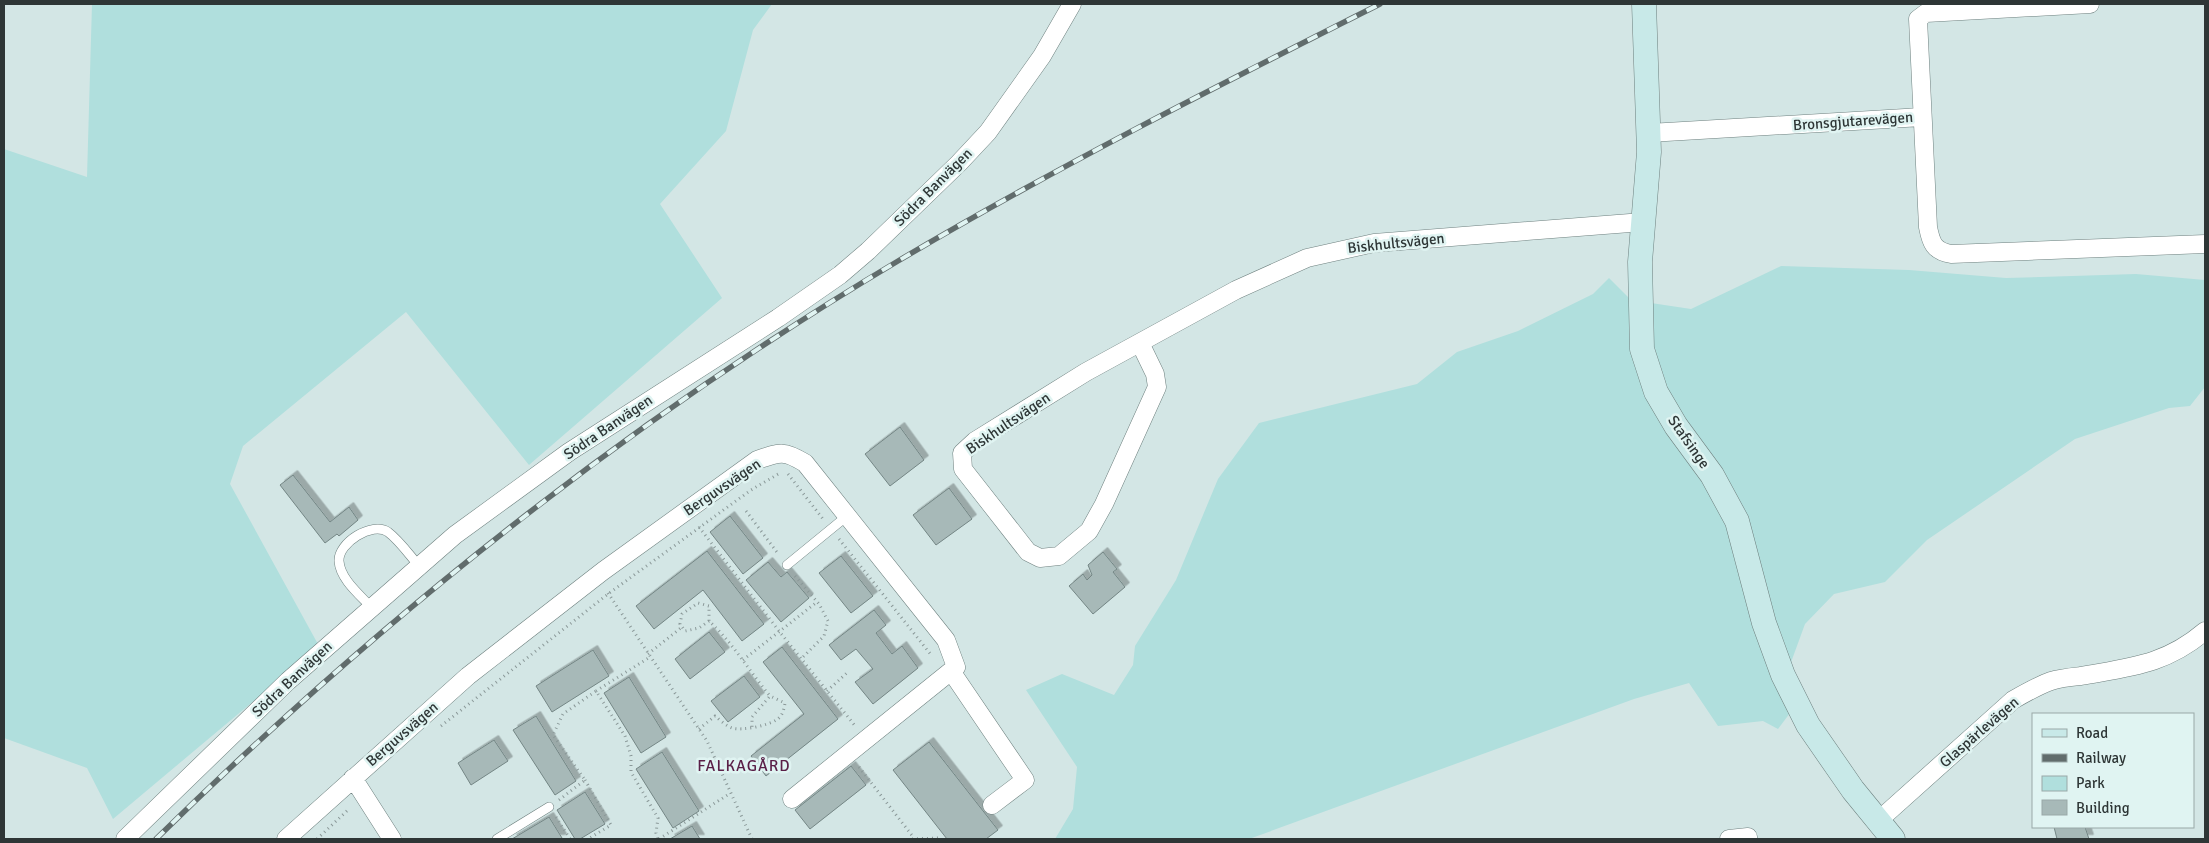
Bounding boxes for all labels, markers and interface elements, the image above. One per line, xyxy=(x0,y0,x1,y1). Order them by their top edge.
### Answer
street label: Bronsgjutarevägen xyxy=(1792,108,1914,134)
street label: Södra Banvägen xyxy=(890,144,976,230)
street label: Biskhultsvägen xyxy=(1347,229,1445,257)
street label: Biskhultsvägen xyxy=(963,388,1053,458)
street label: Södra Banvägen xyxy=(560,391,656,463)
street label: Stafsinge xyxy=(1664,412,1714,472)
street label: Berguvsvägen xyxy=(680,455,764,519)
street label: Södra Banvägen xyxy=(248,637,336,721)
street label: Glaspärlevägen xyxy=(1936,693,2022,771)
street label: Berguvsvägen xyxy=(362,698,442,770)
legend xyxy=(2032,713,2194,828)
text: Road xyxy=(2076,724,2108,742)
text: Railway xyxy=(2076,749,2126,767)
district label: FALKAGÅRD xyxy=(697,756,791,776)
text: Park xyxy=(2076,774,2105,792)
text: Building xyxy=(2076,799,2130,817)

